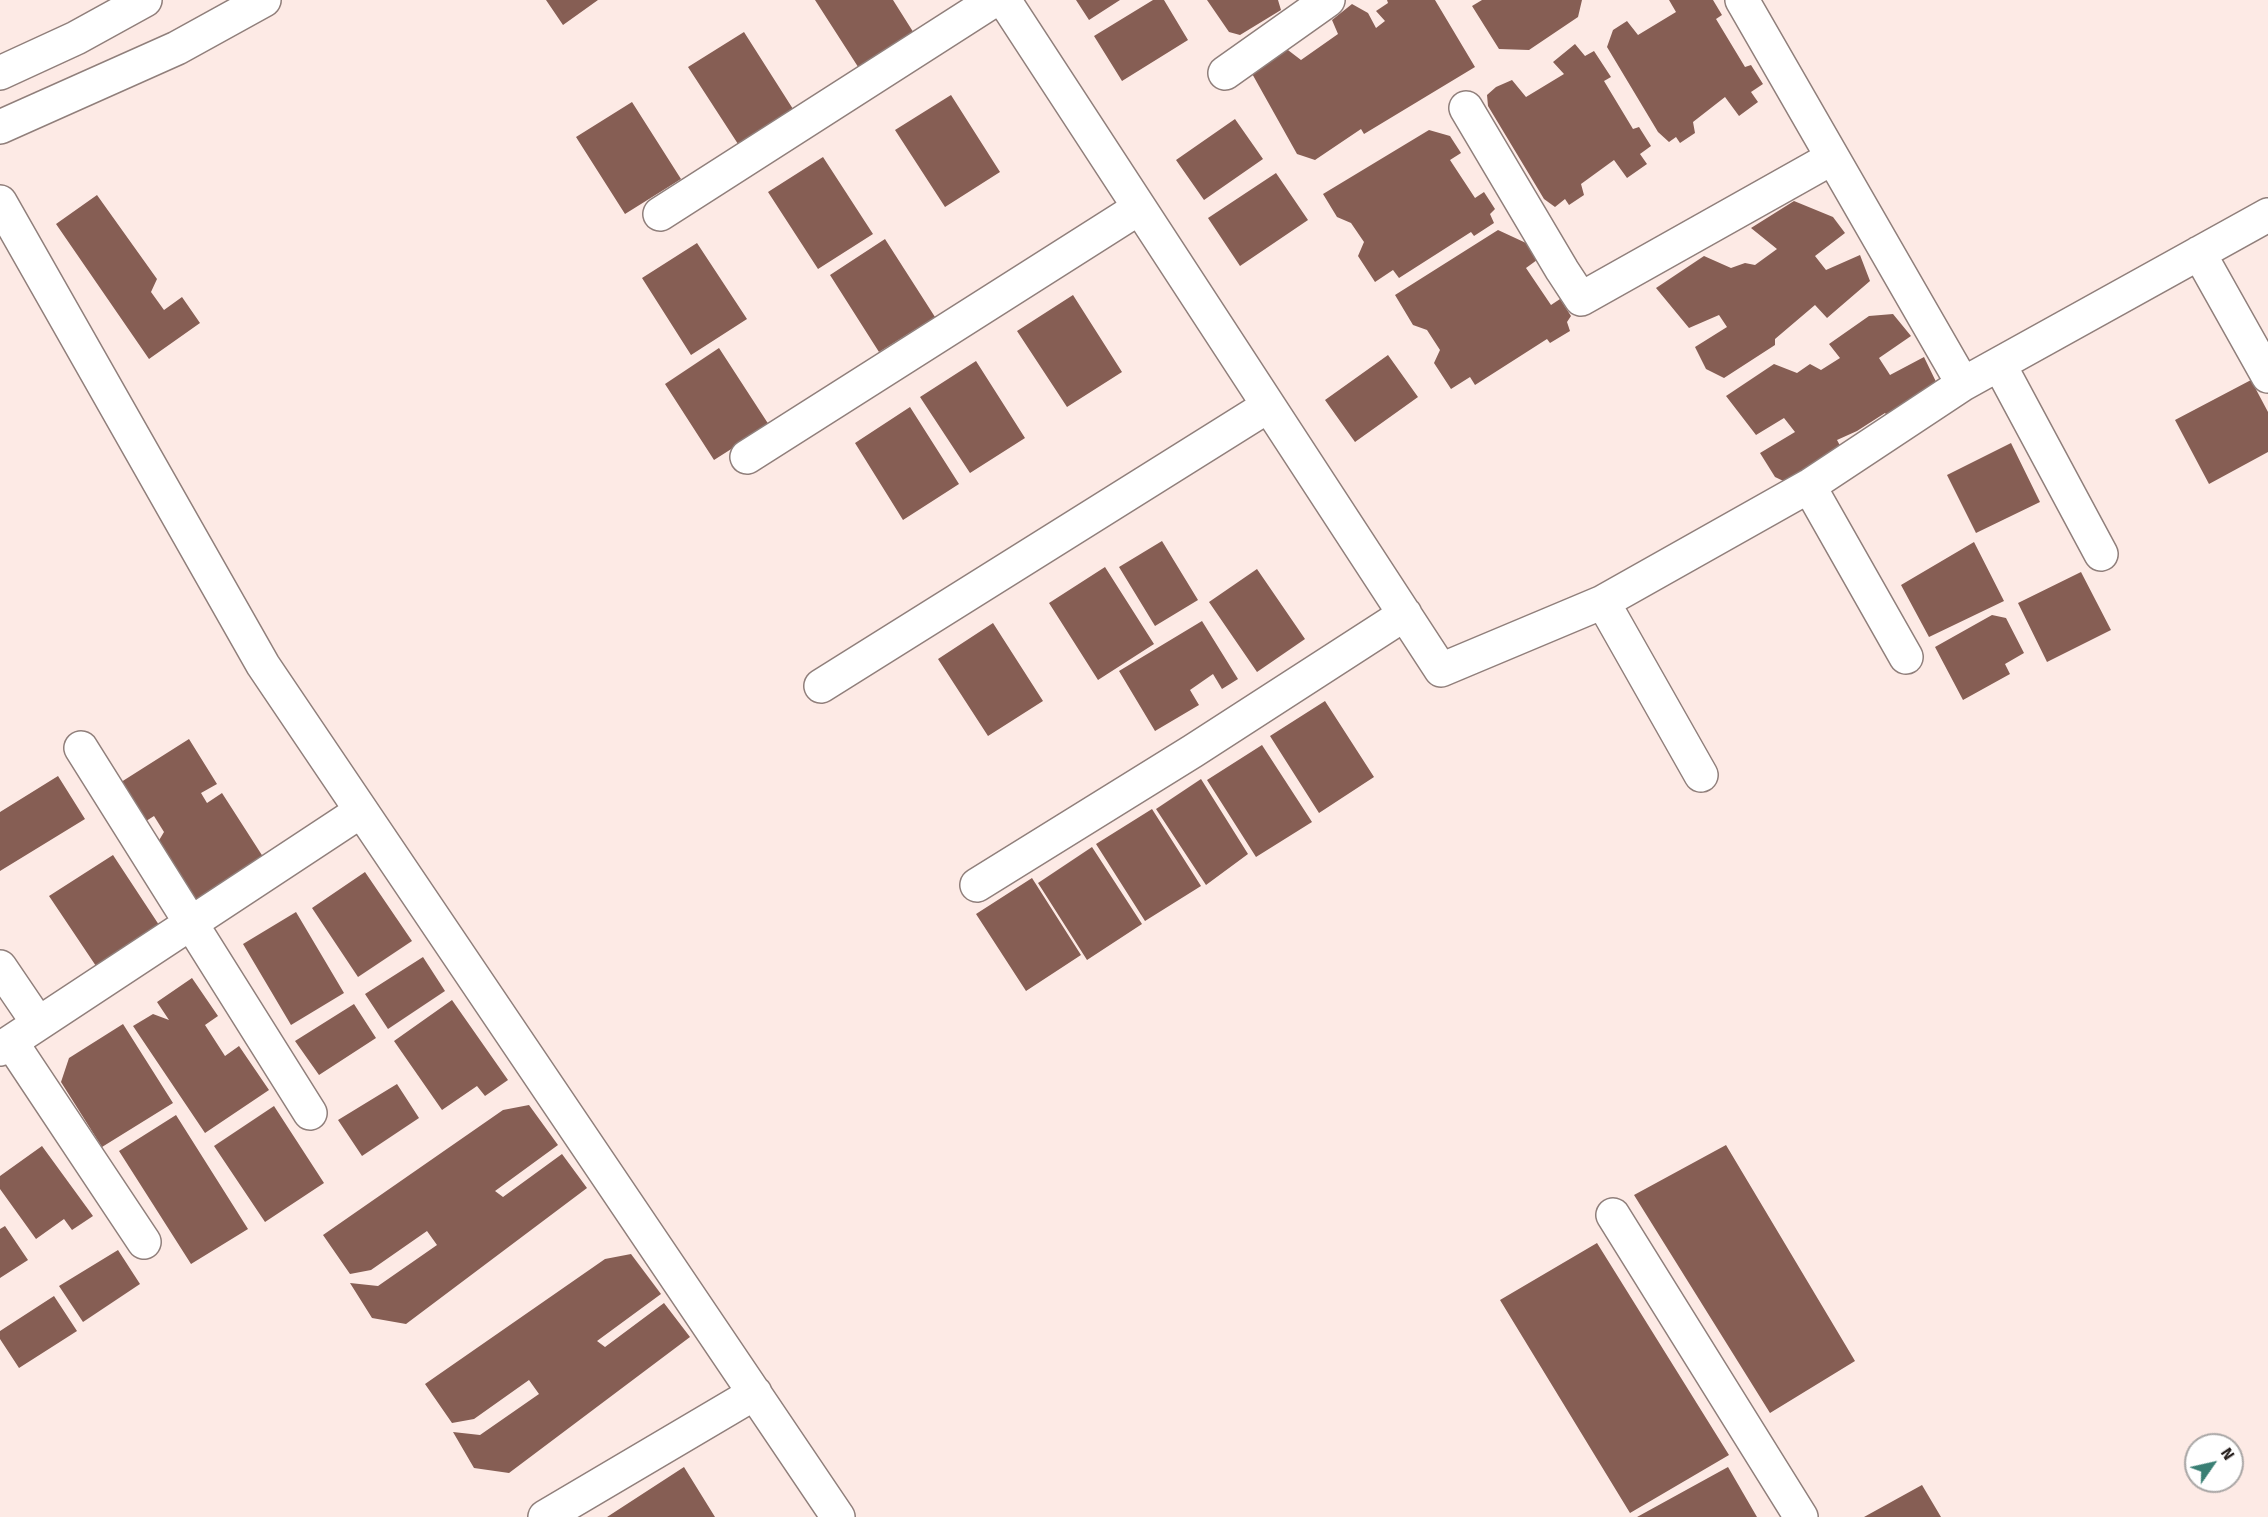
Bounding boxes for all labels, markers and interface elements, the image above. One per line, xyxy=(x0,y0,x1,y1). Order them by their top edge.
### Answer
north arrow xyxy=(2184,1433,2244,1493)
text: N xyxy=(2217,1444,2239,1463)

